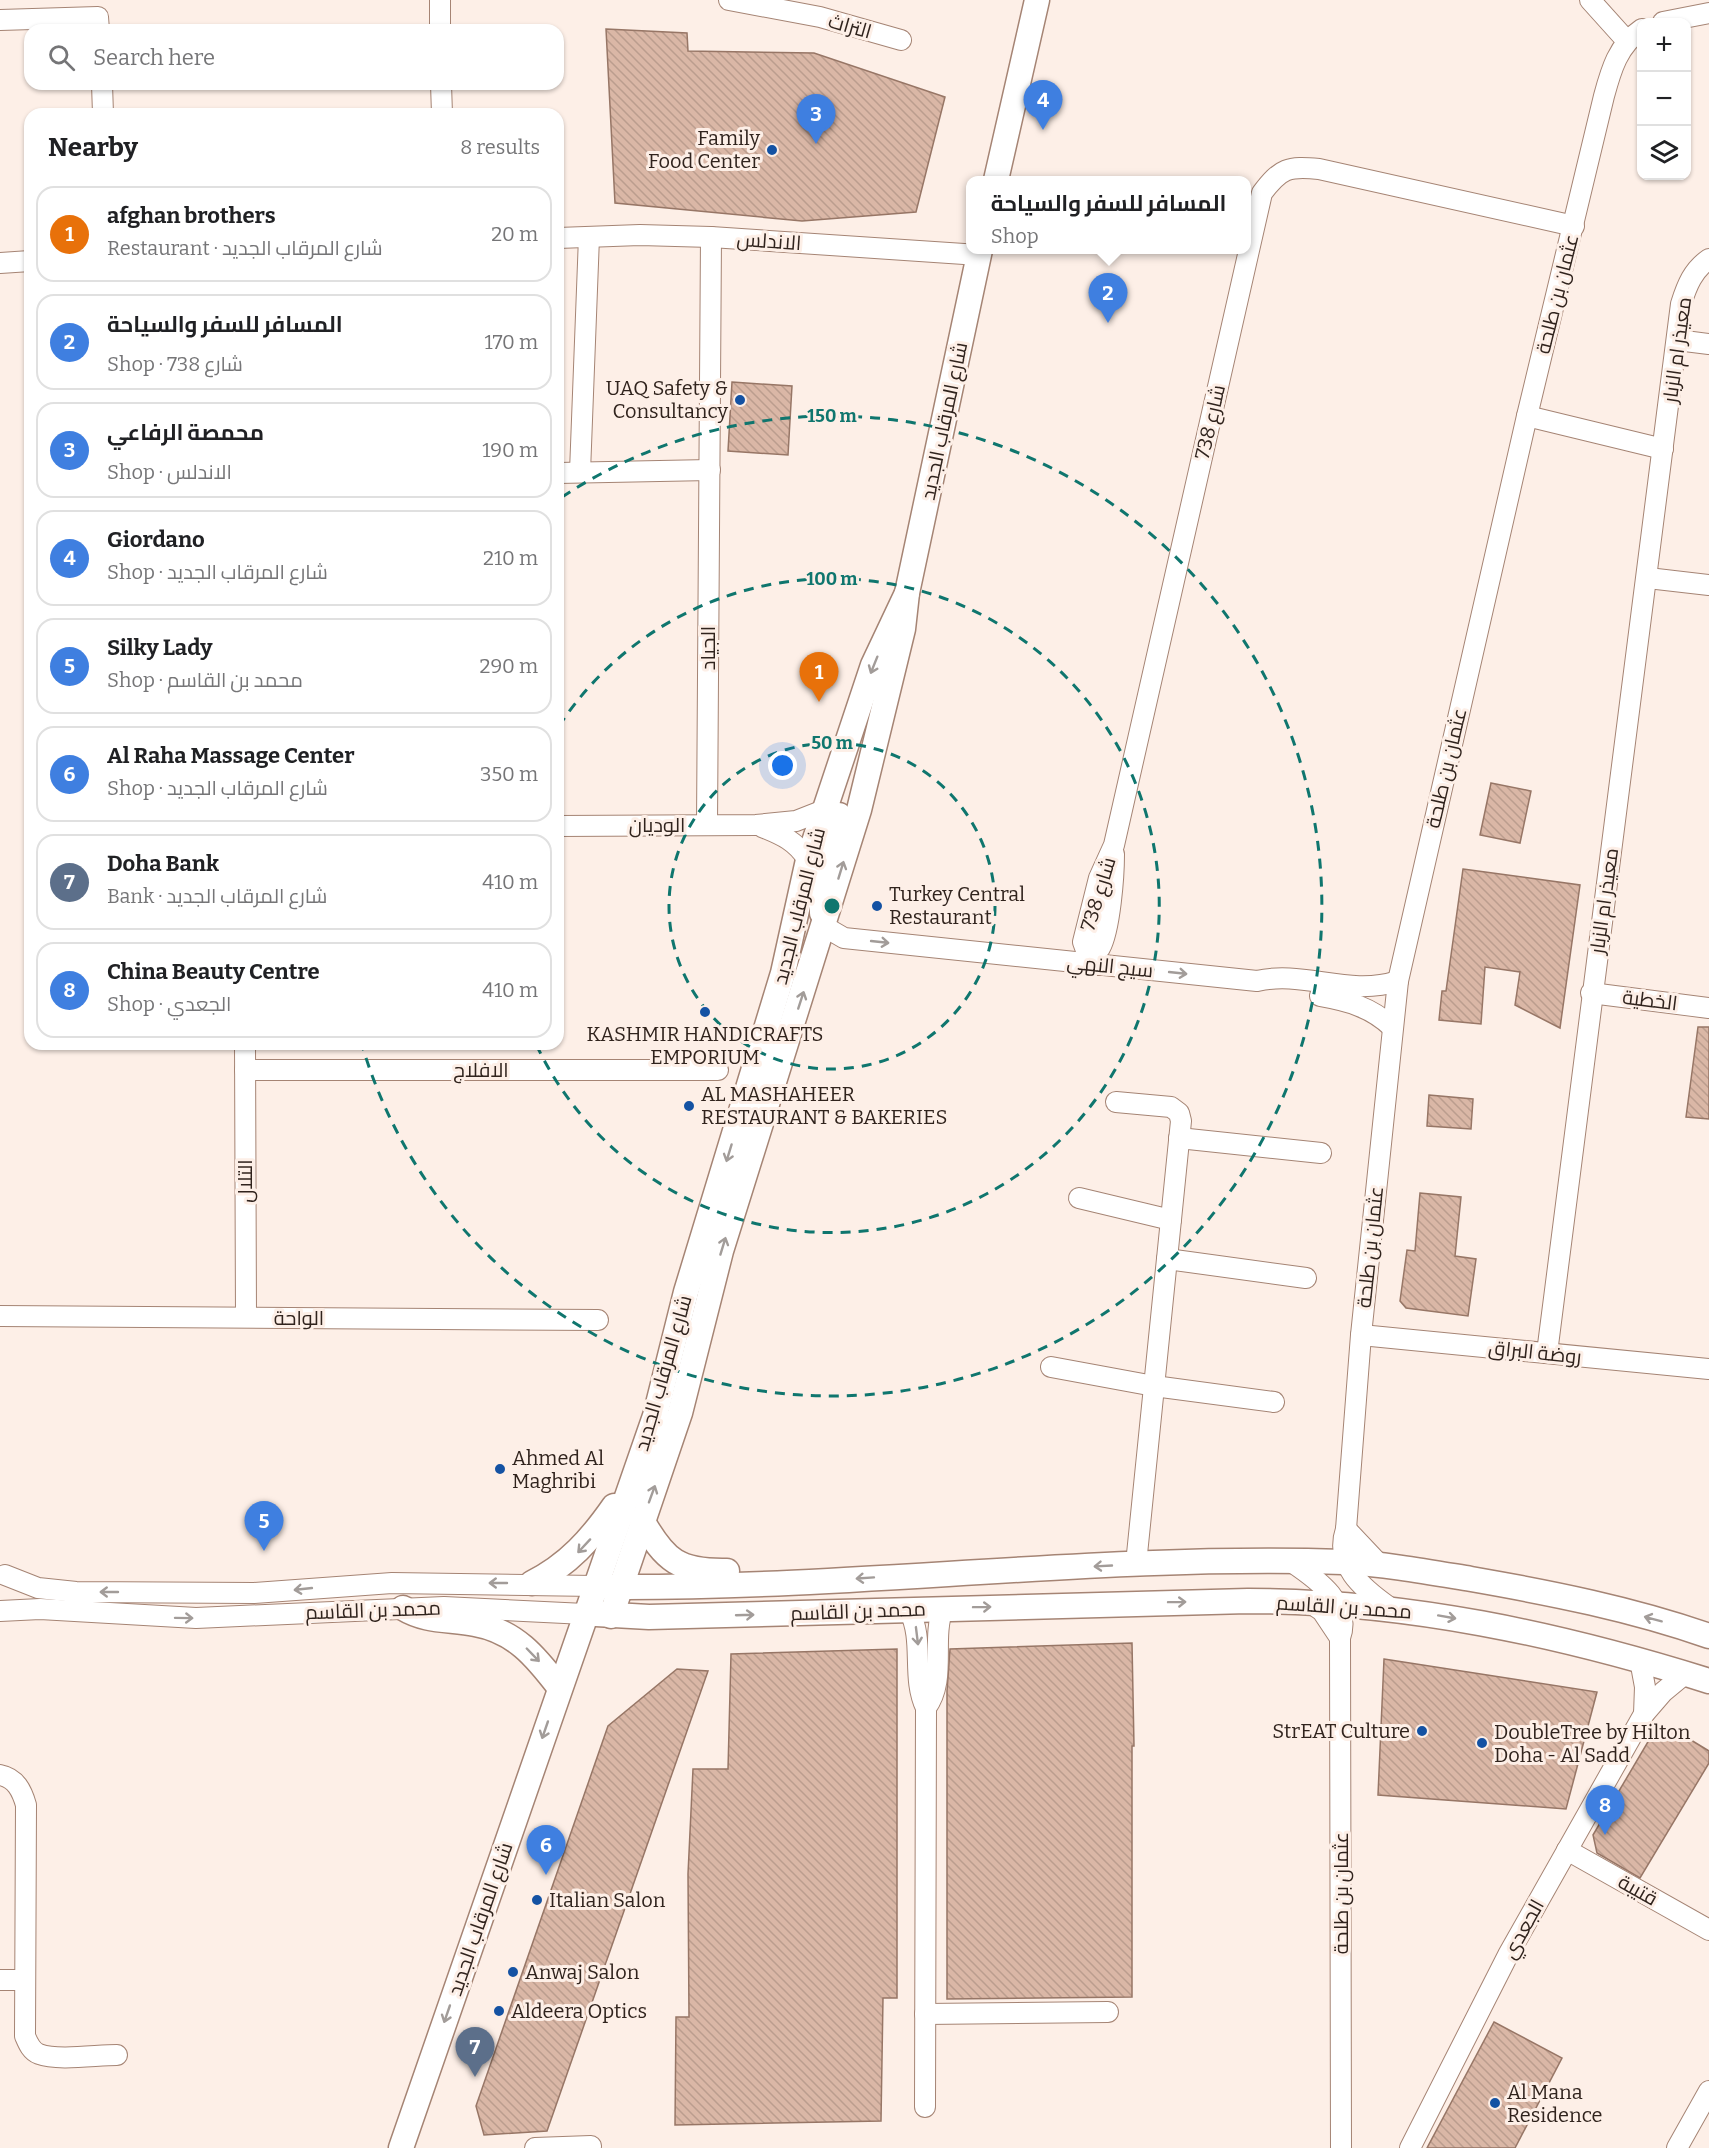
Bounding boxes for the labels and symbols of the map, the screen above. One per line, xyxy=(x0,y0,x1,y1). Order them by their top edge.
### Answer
street label: التراث xyxy=(826,8,874,44)
pin: 4 xyxy=(1024,80,1062,130)
pin: 3 xyxy=(796,94,836,144)
place label: Family Food Center xyxy=(648,126,760,173)
marker: Family Food Center xyxy=(765,143,779,157)
street label: الاندلس xyxy=(736,227,802,256)
street label: عثمان بن طلحة xyxy=(1531,232,1584,357)
pin: 2 xyxy=(1088,274,1128,323)
street label: معيذر ام الزبار xyxy=(1658,296,1698,406)
street label: شارع المرقاب الجديد xyxy=(916,340,974,502)
place label: UAQ Safety & Consultancy xyxy=(606,376,728,423)
street label: شارع 738 xyxy=(1190,382,1232,462)
marker: UAQ Safety & Consultancy xyxy=(733,393,747,407)
text: 150 m xyxy=(807,405,857,427)
text: 100 m xyxy=(806,568,858,590)
street label: الجياد xyxy=(696,626,720,670)
pin: 1 xyxy=(800,652,838,702)
one-way arrow xyxy=(868,655,879,674)
street label: عثمان بن طلحة xyxy=(1421,706,1472,831)
text: 50 m xyxy=(811,732,853,754)
your location xyxy=(768,751,797,780)
street label: الوديان xyxy=(629,813,685,838)
street label: شارع المرقاب الجديد xyxy=(768,825,832,987)
street label: معيذر ام الزبار xyxy=(1585,847,1625,957)
street label: شارع 738 xyxy=(1075,854,1122,934)
one-way arrow xyxy=(836,861,848,880)
place label: Turkey Central Restaurant xyxy=(889,882,1025,929)
centre of rings xyxy=(822,896,842,916)
marker: Turkey Central Restaurant xyxy=(870,899,884,913)
one-way arrow xyxy=(869,937,889,948)
street label: سيج النهي xyxy=(1065,950,1154,986)
one-way arrow xyxy=(1168,968,1188,979)
street label: الخطية xyxy=(1621,985,1679,1015)
one-way arrow xyxy=(796,991,807,1010)
marker: KASHMIR HANDICRAFTS EMPORIUM xyxy=(698,1005,712,1019)
place label: KASHMIR HANDICRAFTS EMPORIUM xyxy=(586,1022,824,1069)
street label: الافلاج xyxy=(453,1058,509,1084)
place label: AL MASHAHEER RESTAURANT & BAKERIES xyxy=(701,1082,947,1129)
marker: AL MASHAHEER RESTAURANT & BAKERIES xyxy=(682,1099,696,1113)
one-way arrow xyxy=(723,1143,734,1162)
street label: التلال xyxy=(233,1159,258,1203)
street label: عثمان بن طلحة xyxy=(1352,1185,1389,1309)
one-way arrow xyxy=(718,1237,729,1256)
street label: شارع المرقاب الجديد xyxy=(629,1292,699,1454)
street label: الواحة xyxy=(274,1306,324,1330)
street label: روضة البراق xyxy=(1487,1335,1583,1370)
place label: Ahmed Al Maghribi xyxy=(512,1446,604,1493)
marker: Ahmed Al Maghribi xyxy=(493,1462,507,1476)
one-way arrow xyxy=(647,1485,658,1504)
pin: 5 xyxy=(244,1502,284,1551)
one-way arrow xyxy=(577,1538,591,1553)
one-way arrow xyxy=(1093,1560,1113,1571)
one-way arrow xyxy=(856,1573,876,1584)
one-way arrow xyxy=(489,1577,509,1589)
one-way arrow xyxy=(294,1584,314,1595)
one-way arrow xyxy=(99,1586,119,1598)
street label: محمد بن القاسم xyxy=(1275,1590,1413,1626)
street label: محمد بن القاسم xyxy=(305,1596,441,1626)
street label: محمد بن القاسم xyxy=(790,1597,926,1627)
one-way arrow xyxy=(1167,1597,1187,1608)
one-way arrow xyxy=(972,1602,992,1613)
one-way arrow xyxy=(735,1609,755,1620)
one-way arrow xyxy=(174,1612,194,1623)
one-way arrow xyxy=(1437,1612,1456,1623)
one-way arrow xyxy=(1644,1613,1663,1625)
one-way arrow xyxy=(912,1625,923,1645)
one-way arrow xyxy=(526,1648,540,1663)
place label: StrEAT Culture xyxy=(1272,1719,1410,1743)
one-way arrow xyxy=(538,1720,549,1739)
place label: DoubleTree by Hilton Doha - Al Sadd xyxy=(1494,1720,1691,1767)
marker: StrEAT Culture xyxy=(1415,1724,1429,1738)
marker: DoubleTree by Hilton Doha - Al Sadd xyxy=(1475,1736,1489,1750)
pin: 8 xyxy=(1586,1786,1624,1835)
pin: 6 xyxy=(526,1826,566,1875)
street label: عثمان بن طلحة xyxy=(1329,1832,1354,1954)
street label: شارع المرقاب الجديد xyxy=(443,1839,519,2000)
street label: قتيبة xyxy=(1614,1869,1662,1911)
place label: Italian Salon xyxy=(549,1888,666,1912)
marker: Italian Salon xyxy=(530,1893,544,1907)
street label: الجعدي xyxy=(1497,1895,1553,1965)
place label: Anwaj Salon xyxy=(525,1960,640,1985)
marker: Anwaj Salon xyxy=(506,1965,520,1979)
place label: Aldeera Optics xyxy=(511,1999,647,2023)
one-way arrow xyxy=(441,2004,452,2023)
marker: Aldeera Optics xyxy=(492,2004,506,2018)
pin: 7 xyxy=(456,2028,494,2077)
place label: Al Mana Residence xyxy=(1507,2080,1602,2127)
marker: Al Mana Residence xyxy=(1488,2096,1502,2110)

